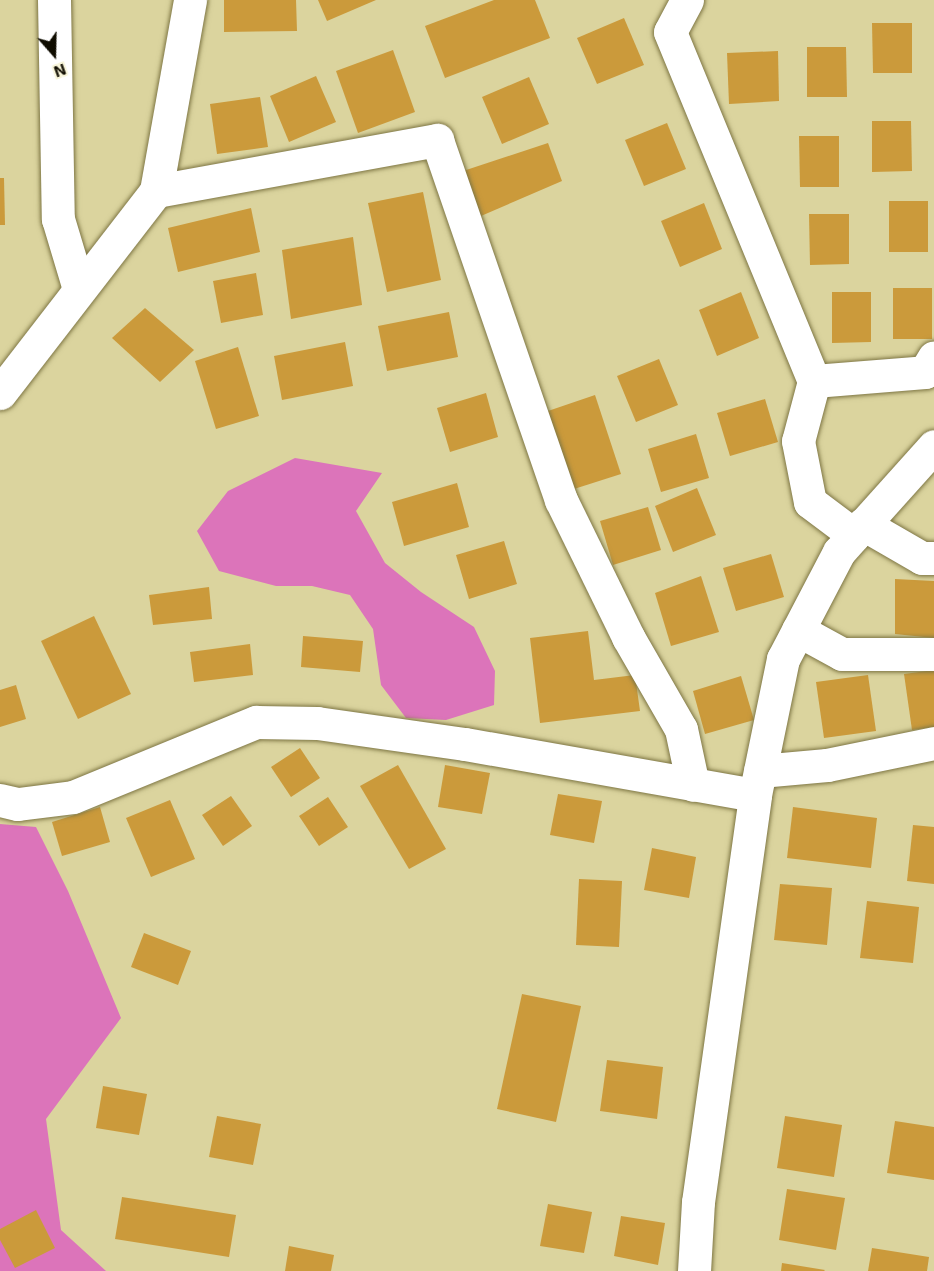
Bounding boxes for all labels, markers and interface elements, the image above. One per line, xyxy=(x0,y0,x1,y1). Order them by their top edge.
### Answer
north arrow xyxy=(24,24,84,84)
text: N xyxy=(52,60,69,82)

